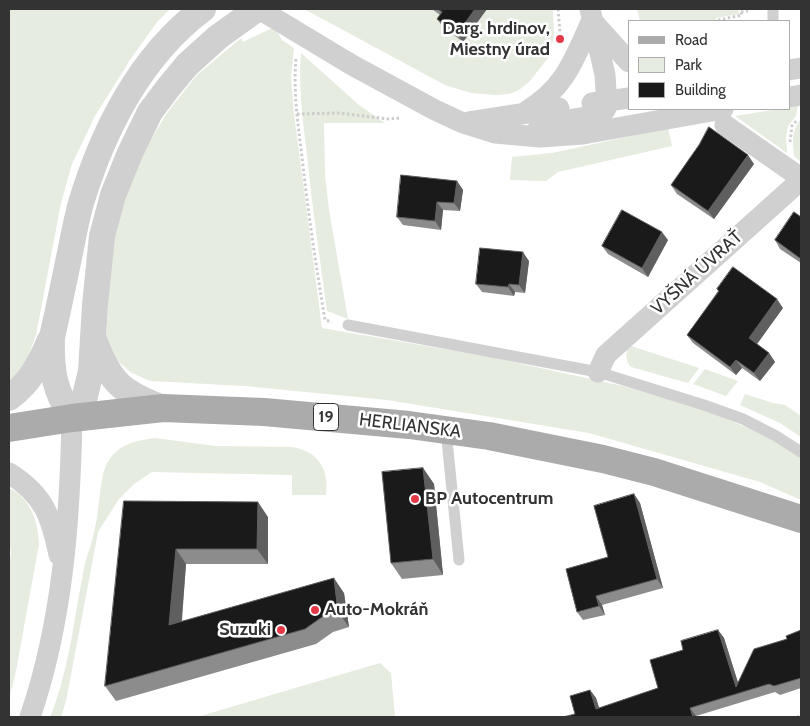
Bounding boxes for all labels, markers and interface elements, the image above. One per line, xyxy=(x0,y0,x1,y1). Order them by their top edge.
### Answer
place label: Darg. hrdinov, Miestny úrad xyxy=(442,18,550,60)
legend xyxy=(628,20,790,110)
text: Road xyxy=(675,31,708,49)
marker: Darg. hrdinov, Miestny úrad xyxy=(554,33,566,45)
text: Park xyxy=(675,56,702,74)
text: Building xyxy=(675,81,726,99)
street label: VYŠNÁ ÚVRAŤ xyxy=(647,226,747,320)
road number: 19 xyxy=(314,404,338,431)
street label: HERLIANSKA xyxy=(358,409,462,443)
place label: BP Autocentrum xyxy=(425,488,553,510)
marker: BP Autocentrum xyxy=(409,493,421,505)
place label: Auto-Mokráň xyxy=(325,599,428,621)
marker: Auto-Mokráň xyxy=(309,604,321,616)
place label: Suzuki xyxy=(219,619,271,641)
marker: Suzuki xyxy=(275,624,287,636)

